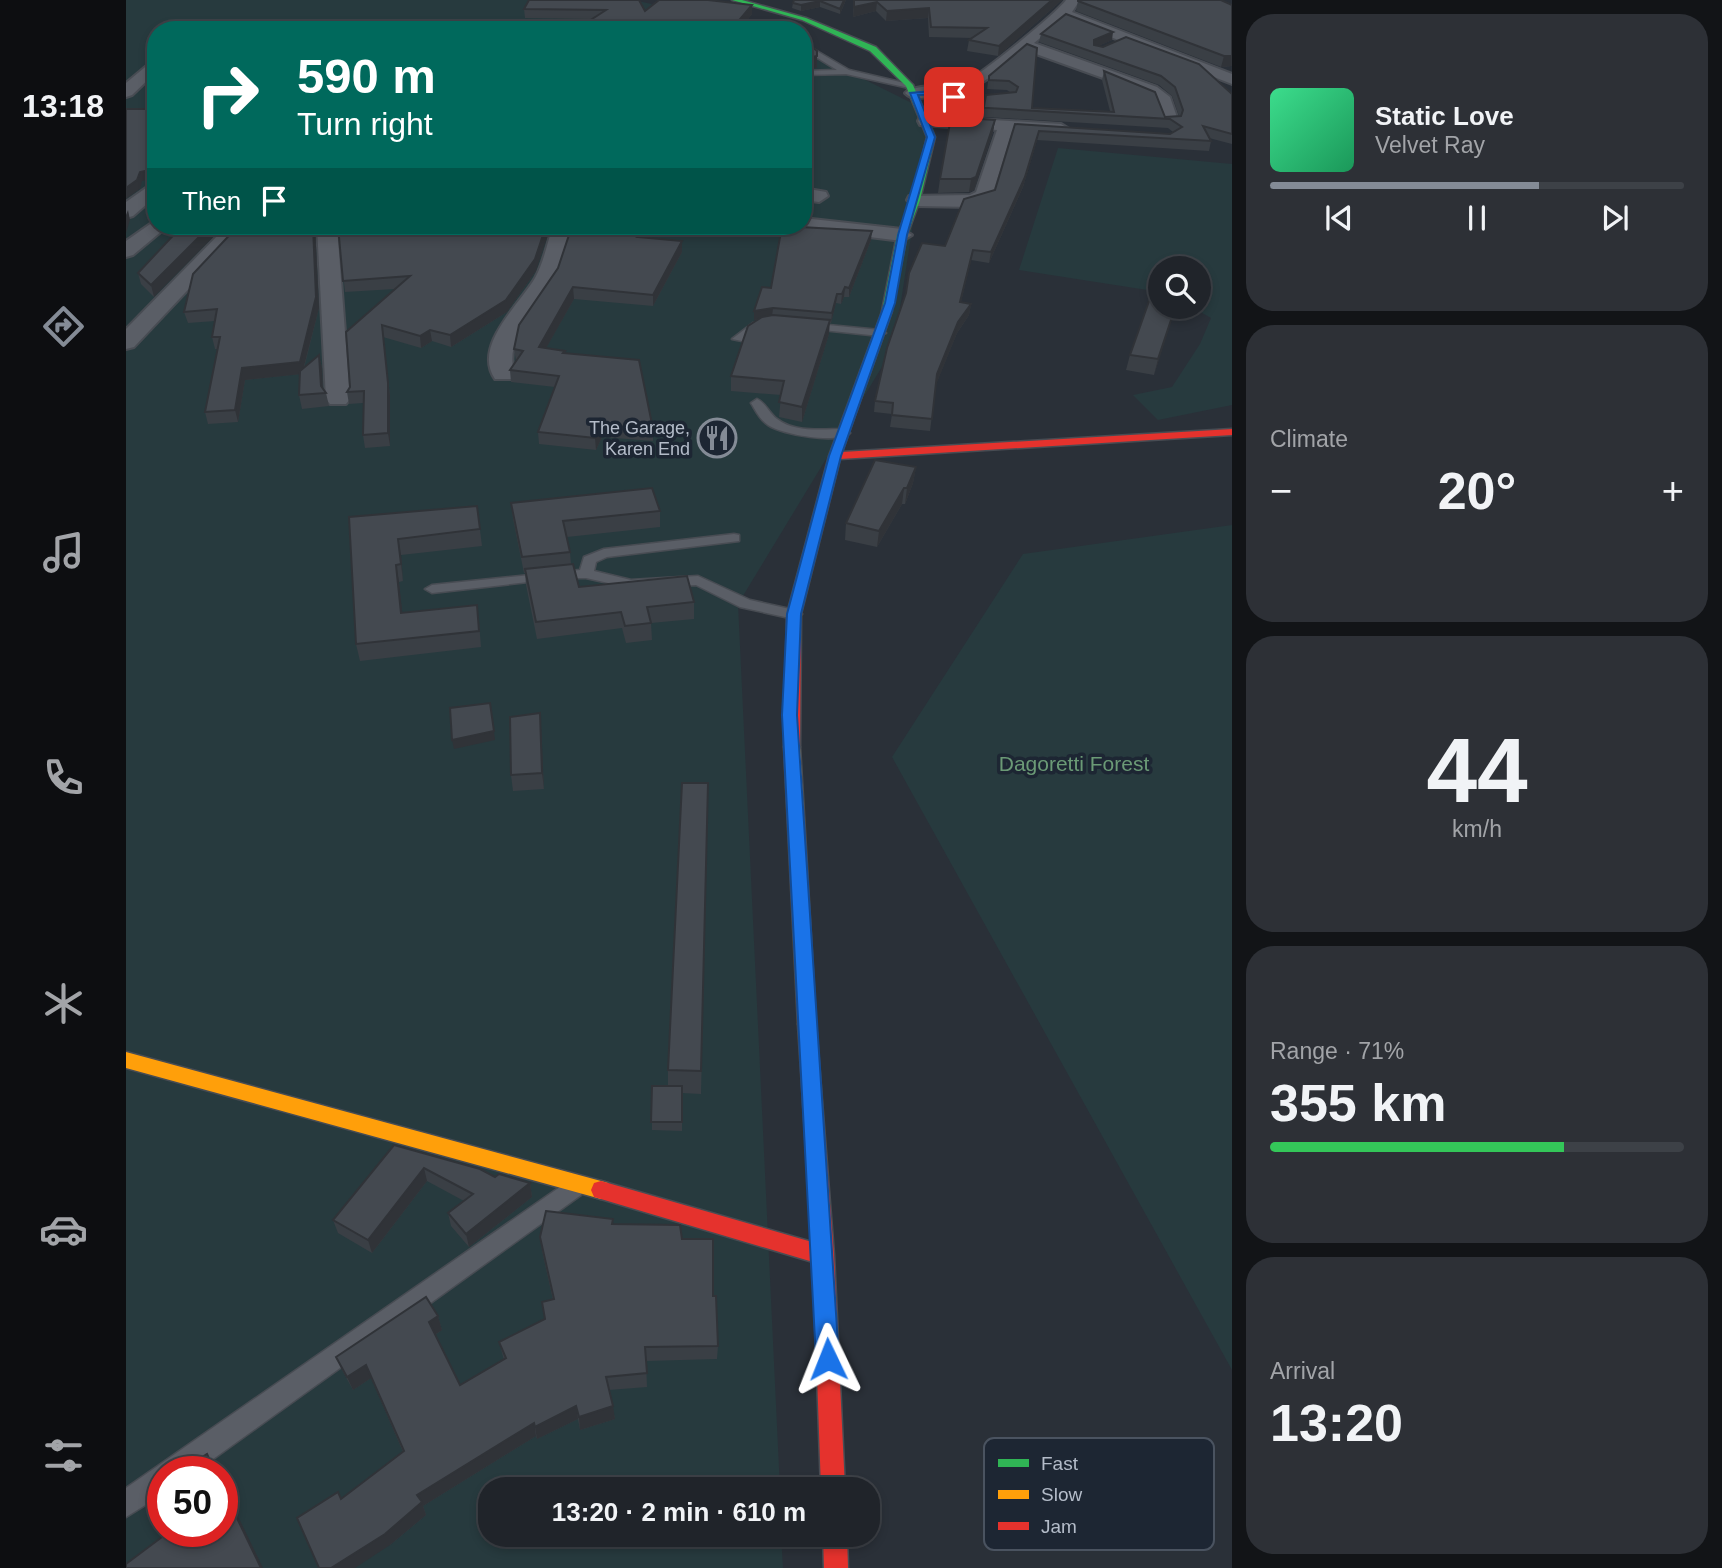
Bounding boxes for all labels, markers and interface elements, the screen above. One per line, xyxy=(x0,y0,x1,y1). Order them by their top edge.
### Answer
icon: right xyxy=(182,49,273,140)
text: 590 m xyxy=(297,49,436,103)
pin xyxy=(924,67,984,127)
icon: arrive xyxy=(935,78,973,116)
text: 13:18 xyxy=(22,88,104,124)
text: Static Love xyxy=(1375,101,1514,131)
text: Turn right xyxy=(297,106,433,142)
text: Velvet Ray xyxy=(1375,132,1485,158)
icon: arrive xyxy=(255,182,293,220)
text: Then xyxy=(182,186,241,216)
icon: previous xyxy=(1320,199,1358,237)
icon: pause xyxy=(1458,199,1496,237)
icon: next xyxy=(1596,199,1634,237)
map controls xyxy=(1148,256,1211,319)
button: search xyxy=(1148,256,1211,319)
icon: directions xyxy=(39,302,88,351)
restaurant icon: The Garage, Karen End xyxy=(696,417,738,459)
place label: The Garage, Karen End xyxy=(589,418,690,459)
text: Climate xyxy=(1270,426,1348,452)
text: 20° xyxy=(1438,462,1516,520)
text: − xyxy=(1270,470,1292,512)
text: + xyxy=(1662,470,1684,512)
icon: music xyxy=(39,528,88,577)
text: 44 xyxy=(1426,720,1528,821)
park label: Dagoretti Forest xyxy=(999,752,1149,775)
icon: phone xyxy=(39,753,88,802)
text: km/h xyxy=(1452,816,1502,842)
icon: climate xyxy=(39,979,88,1028)
text: Range · 71% xyxy=(1270,1038,1404,1064)
text: 355 km xyxy=(1270,1074,1446,1132)
icon: car xyxy=(39,1205,88,1254)
position arrow xyxy=(791,1322,865,1396)
text: Arrival xyxy=(1270,1358,1335,1384)
text: 13:20 xyxy=(1270,1394,1403,1452)
icon: filters xyxy=(39,1431,88,1480)
legend xyxy=(984,1438,1214,1550)
text: Fast xyxy=(1041,1453,1079,1474)
speed limit sign: 50 xyxy=(147,1456,238,1547)
text: Slow xyxy=(1041,1484,1082,1505)
text: 13:20 · 2 min · 610 m xyxy=(552,1497,806,1527)
text: Jam xyxy=(1041,1516,1077,1537)

